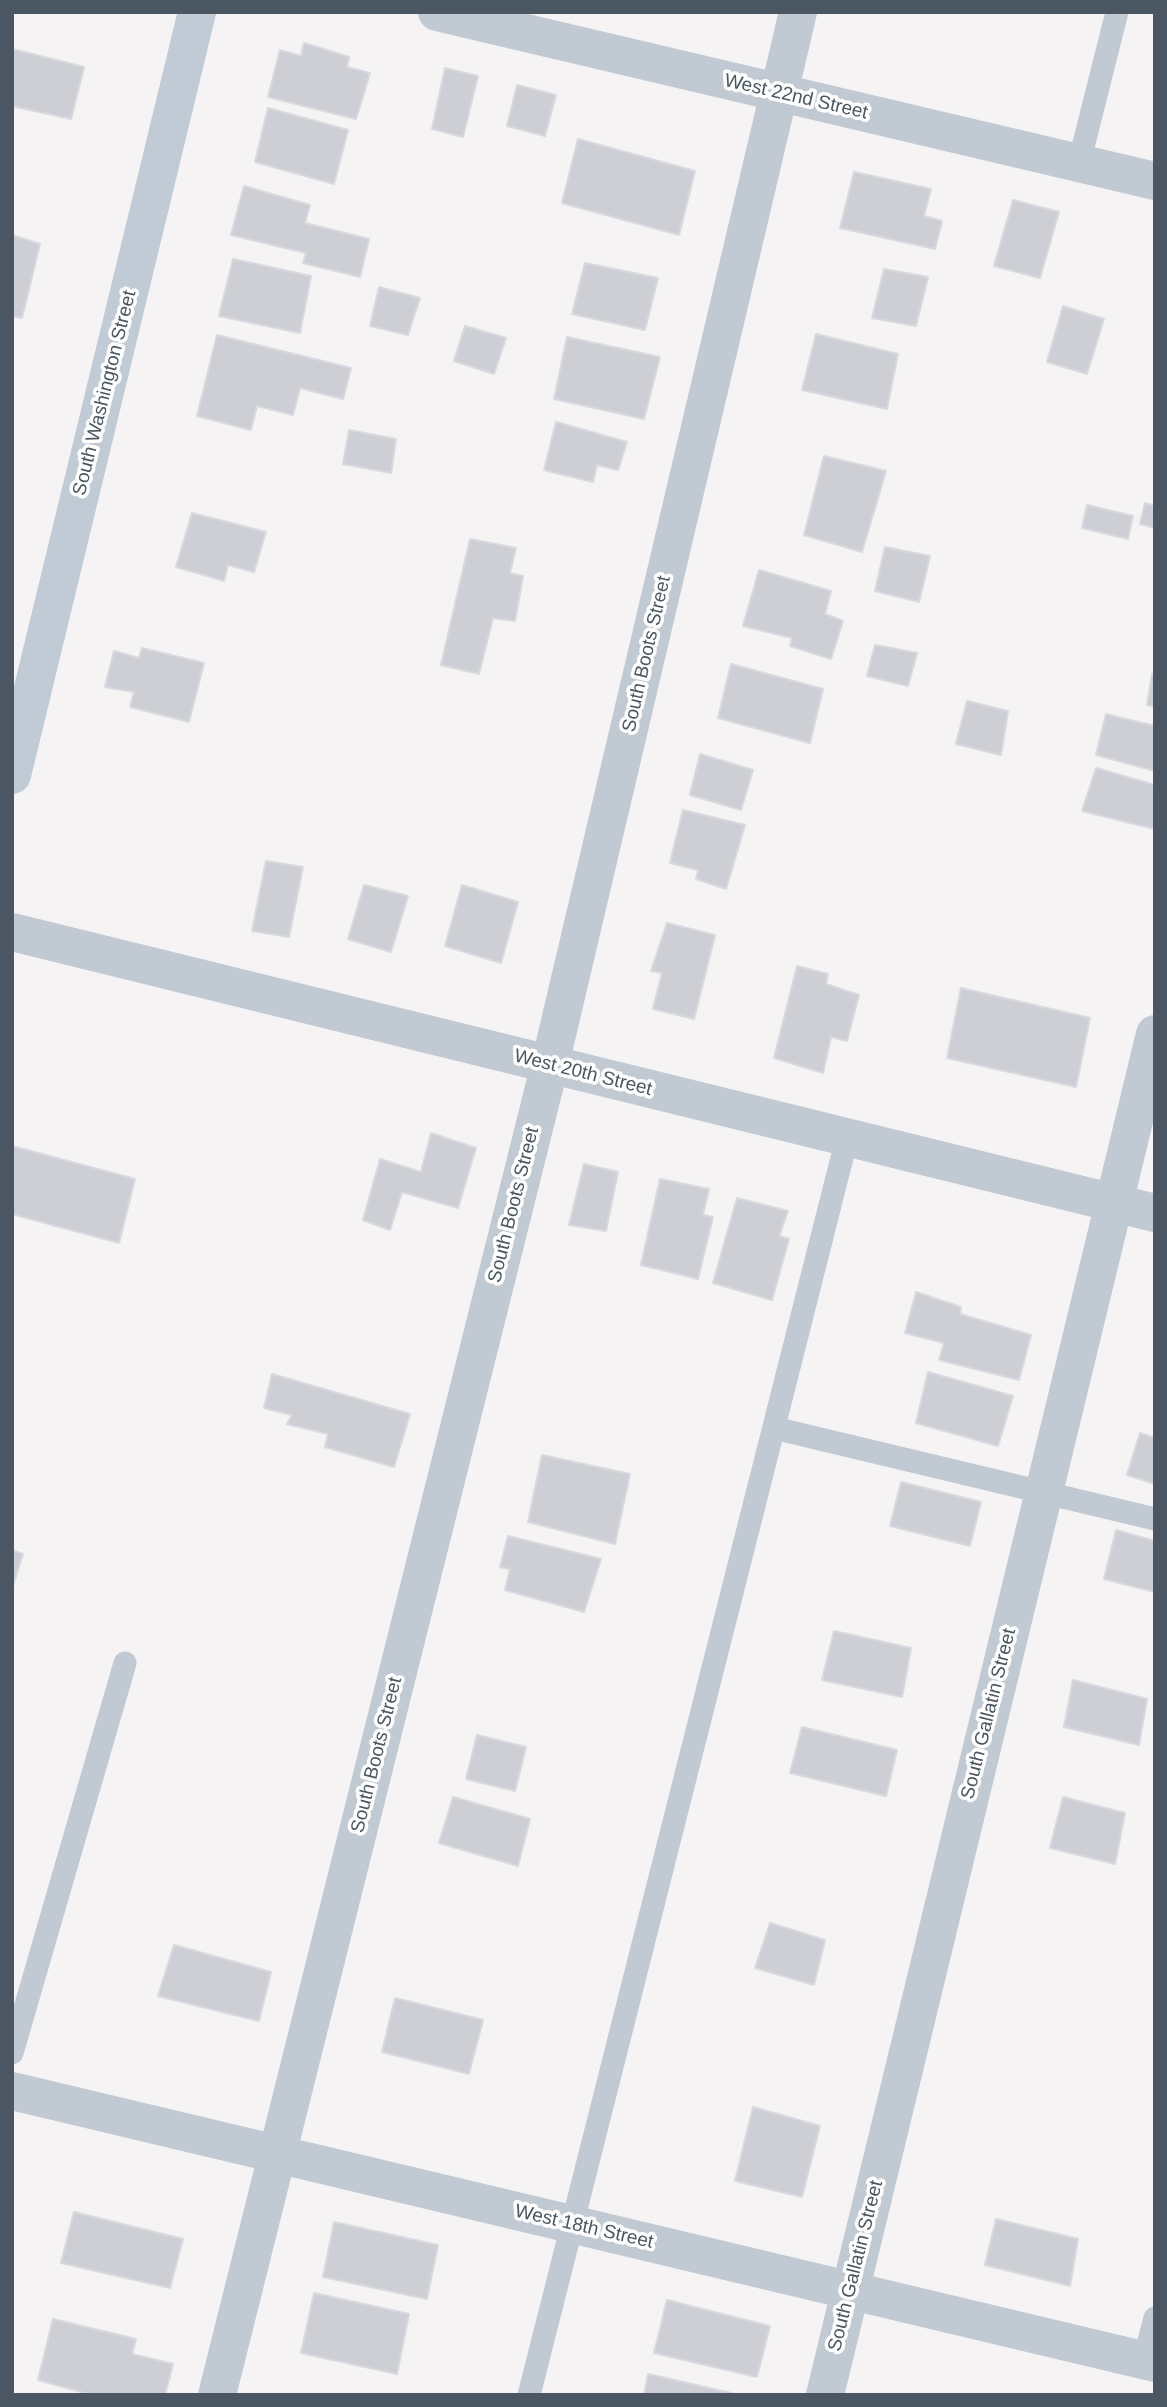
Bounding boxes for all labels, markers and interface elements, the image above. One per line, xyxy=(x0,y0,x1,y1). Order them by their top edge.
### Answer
street label: West 22nd Street xyxy=(722,69,870,125)
street label: South Washington Street xyxy=(68,288,142,498)
street label: South Boots Street xyxy=(618,574,676,734)
street label: West 20th Street xyxy=(512,1045,654,1101)
street label: South Boots Street xyxy=(484,1125,544,1285)
street label: South Gallatin Street xyxy=(957,1626,1021,1802)
street label: South Boots Street xyxy=(347,1675,407,1835)
street label: South Gallatin Street xyxy=(824,2178,888,2354)
street label: West 18th Street xyxy=(513,2200,655,2254)

